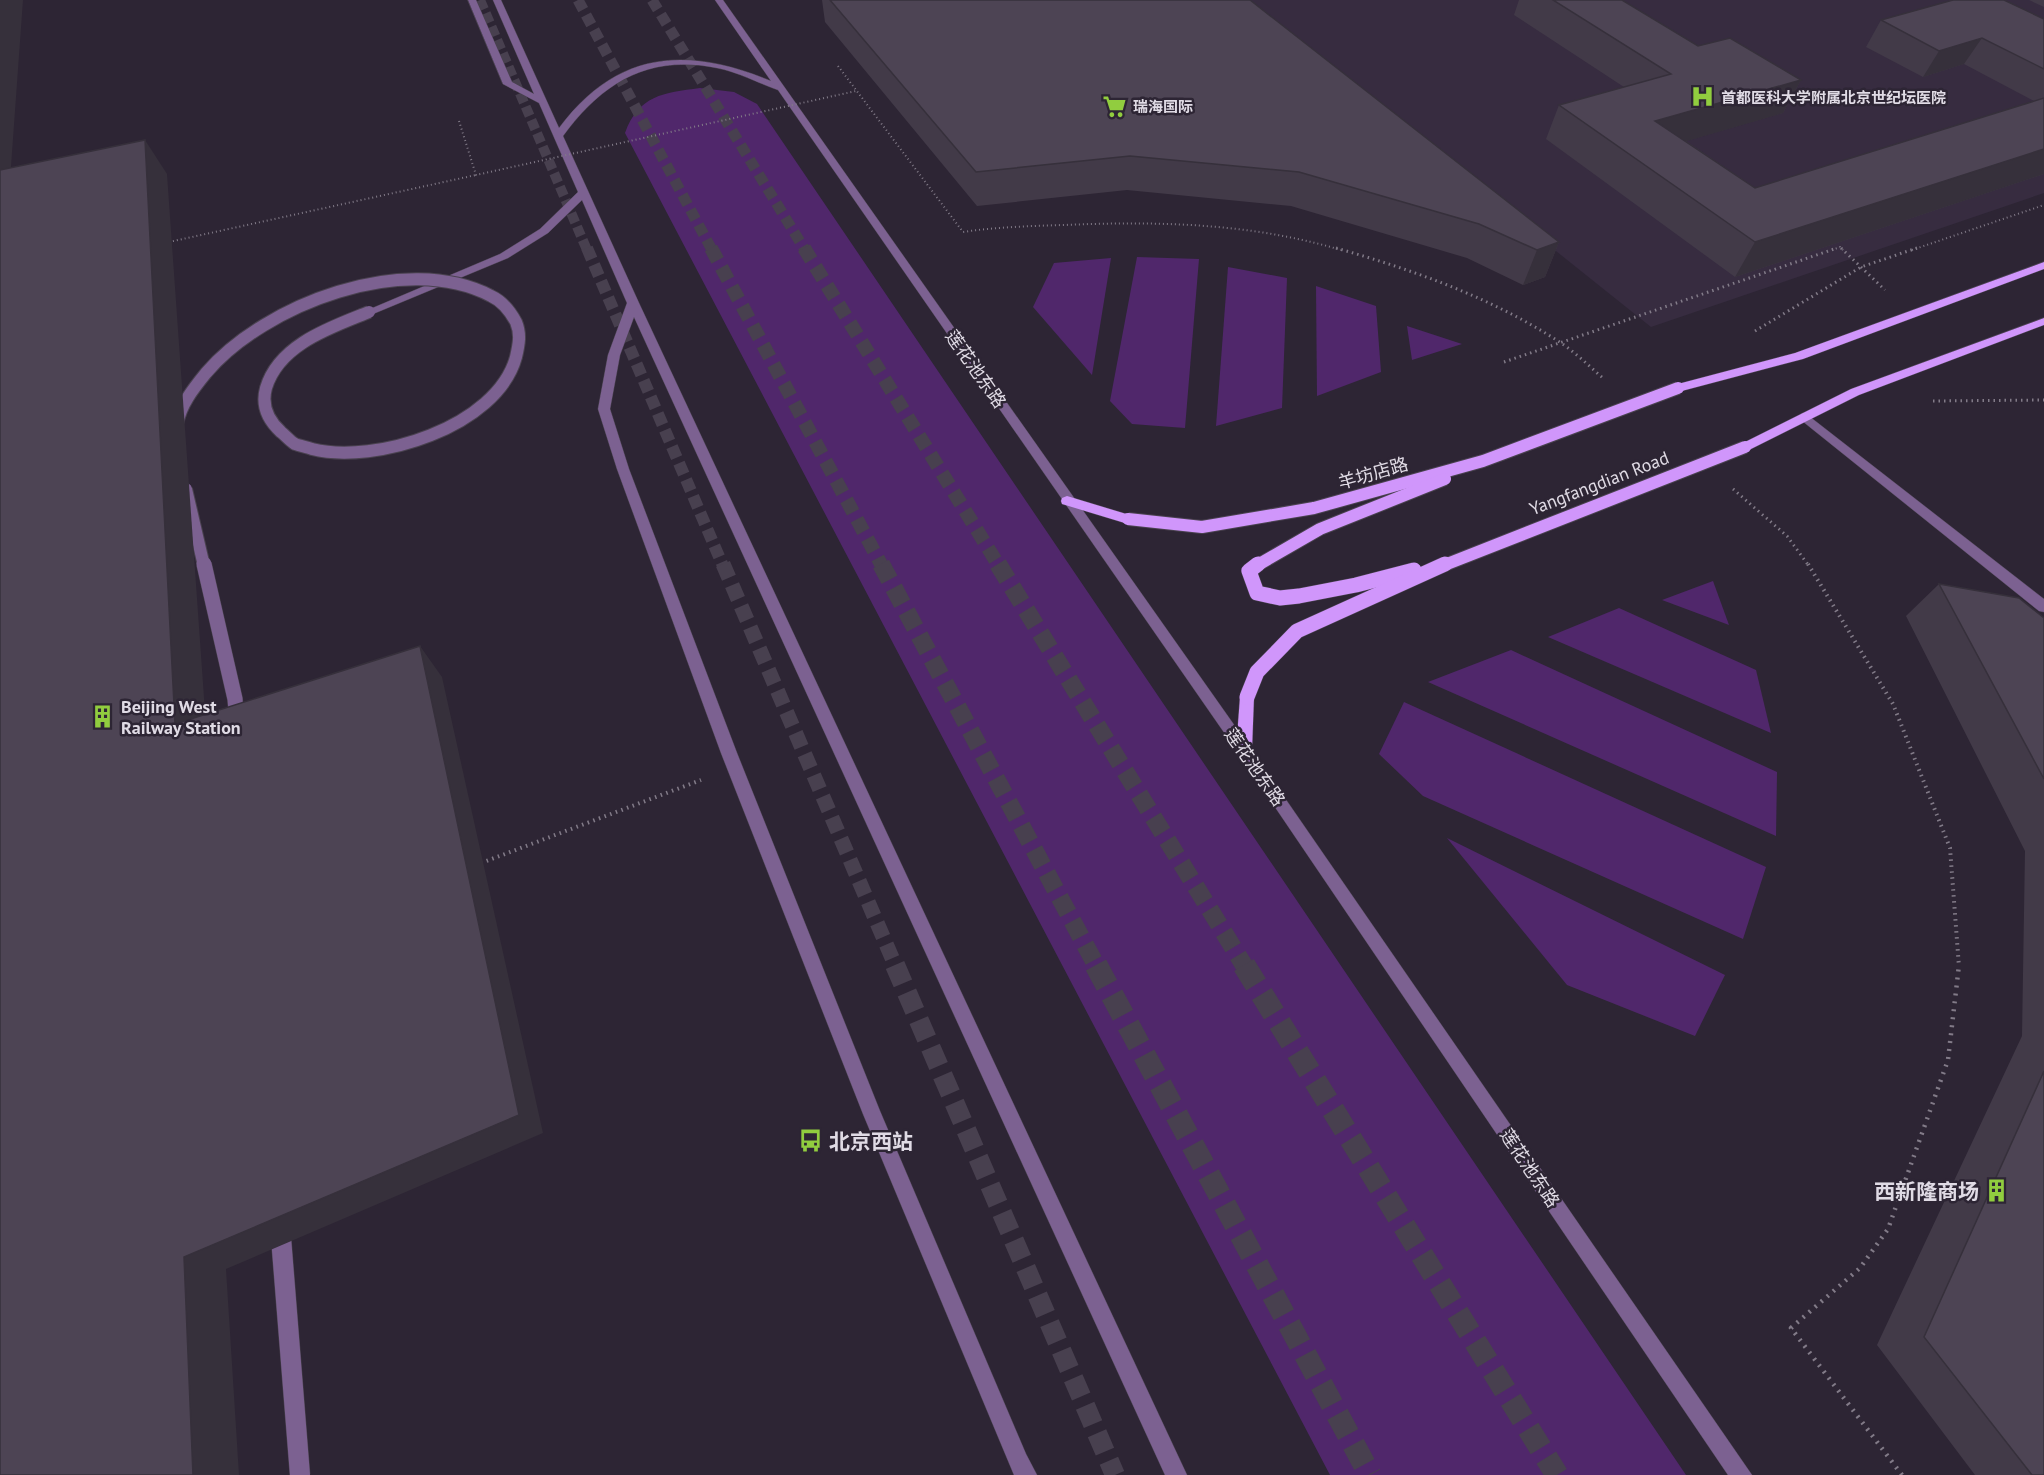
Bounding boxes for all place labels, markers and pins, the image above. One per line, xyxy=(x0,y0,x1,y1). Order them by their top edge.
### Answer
hospital icon: 首都医科大学附属北京世纪坛医院 xyxy=(1690,84,1716,110)
place label: 首都医科大学附属北京世纪坛医院 xyxy=(1721,88,1946,107)
supermarket icon: 瑞海国际 xyxy=(1102,93,1128,119)
place label: 瑞海国际 xyxy=(1133,97,1193,116)
place label: Beijing West Railway Station xyxy=(121,695,241,739)
building icon: Beijing West Railway Station xyxy=(90,703,116,729)
bus stop icon: 北京西站 xyxy=(798,1128,824,1154)
place label: 北京西站 xyxy=(829,1128,913,1155)
place label: 西新隆商场 xyxy=(1874,1178,1979,1205)
building icon: 西新隆商场 xyxy=(1984,1178,2010,1204)

